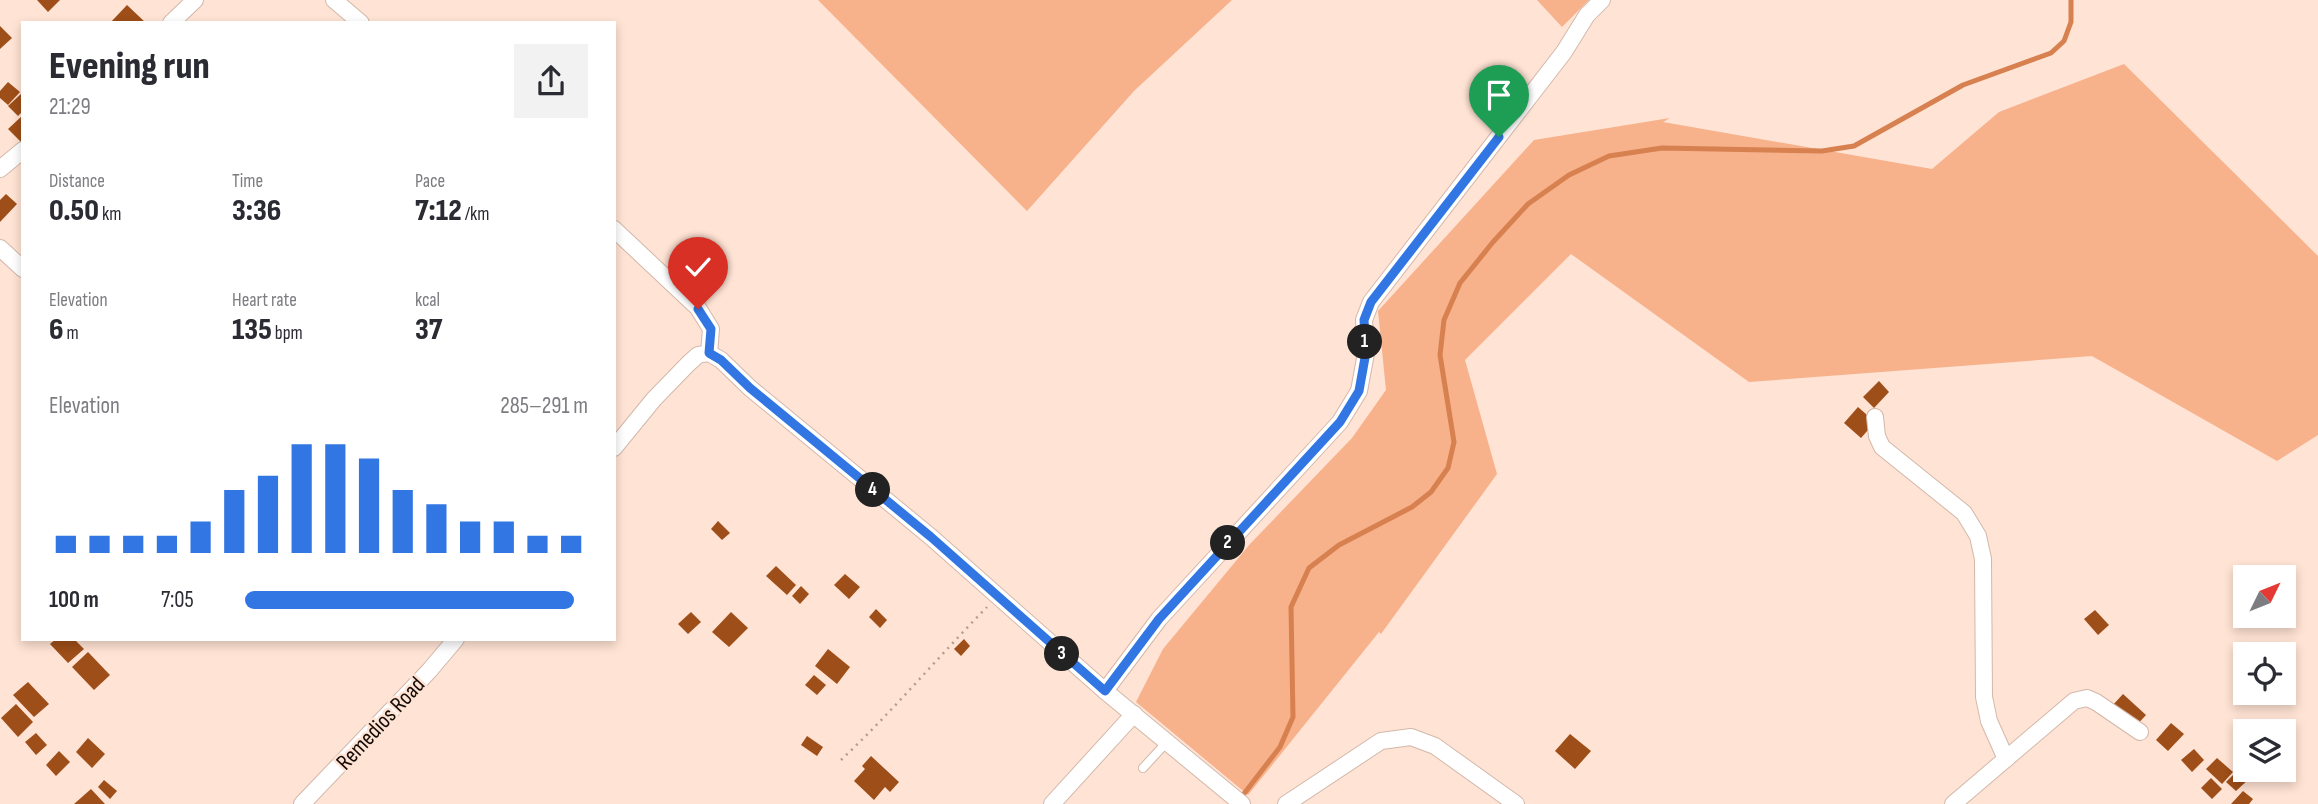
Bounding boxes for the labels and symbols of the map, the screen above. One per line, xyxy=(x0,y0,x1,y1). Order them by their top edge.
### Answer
pin xyxy=(1469,65,1529,137)
pin xyxy=(668,237,728,309)
pin: 1 xyxy=(1348,324,1382,360)
pin: 4 xyxy=(856,472,890,508)
pin: 2 xyxy=(1210,526,1246,560)
north arrow xyxy=(2233,565,2296,628)
pin: 3 xyxy=(1044,636,1080,672)
street label: Remedios Road xyxy=(331,671,431,776)

